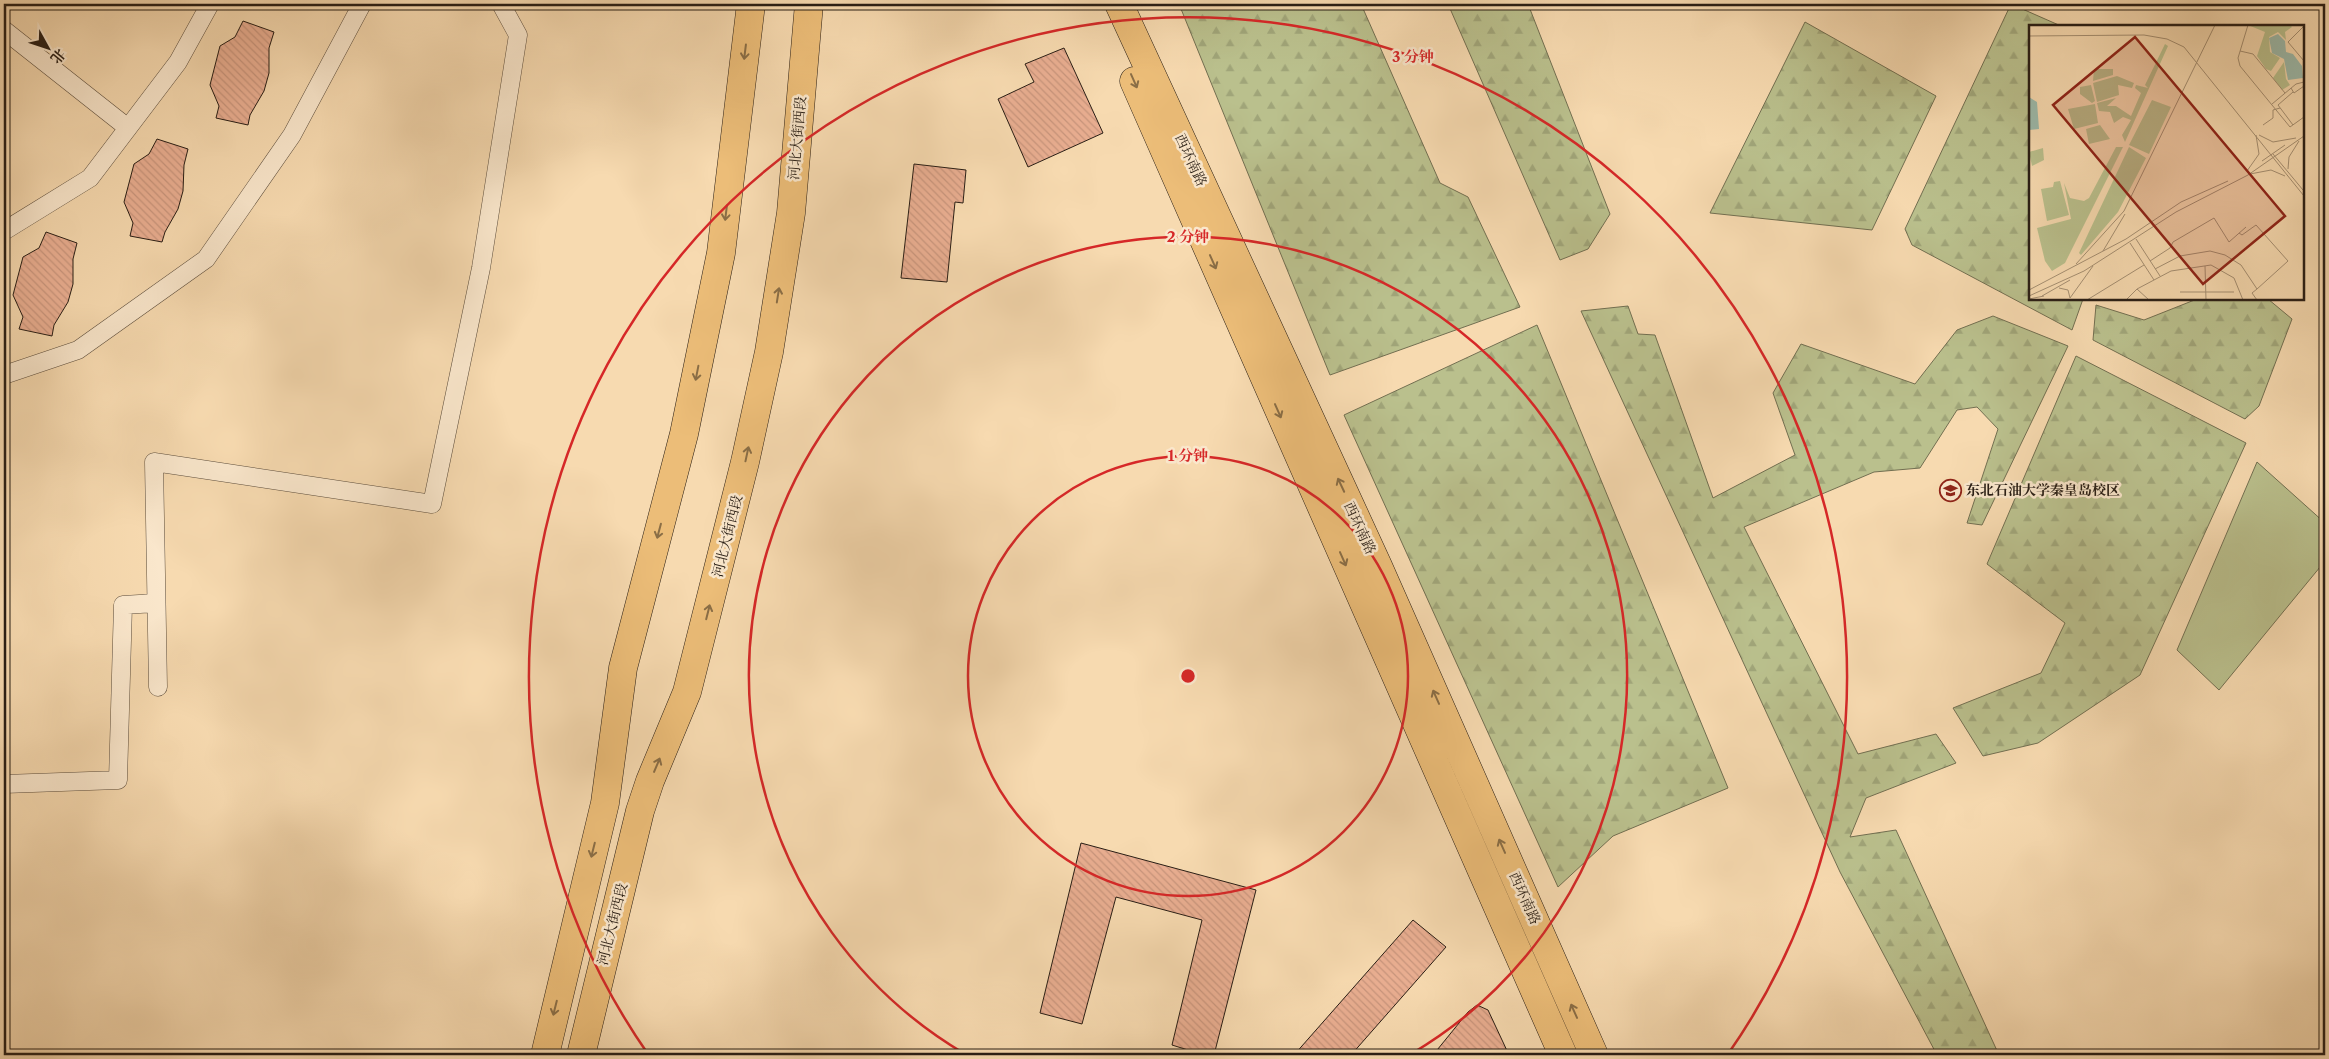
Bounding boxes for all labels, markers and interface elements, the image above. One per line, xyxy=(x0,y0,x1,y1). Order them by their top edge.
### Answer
north arrow xyxy=(22,22,72,72)
inset map xyxy=(2029,25,2304,300)
one-way arrow xyxy=(740,44,750,60)
text: 北 xyxy=(47,45,69,68)
text: 3 分钟 xyxy=(1392,47,1434,66)
one-way arrow xyxy=(1130,73,1140,88)
street label: 河北大街西段 xyxy=(784,95,810,181)
street label: 西环南路 xyxy=(1171,131,1211,189)
one-way arrow xyxy=(721,205,731,221)
text: 2 分钟 xyxy=(1167,227,1209,246)
one-way arrow xyxy=(1209,254,1219,269)
one-way arrow xyxy=(774,287,784,303)
one-way arrow xyxy=(691,365,701,381)
one-way arrow xyxy=(1273,403,1283,418)
text: 1 分钟 xyxy=(1168,446,1208,465)
one-way arrow xyxy=(743,447,752,463)
one-way arrow xyxy=(1336,478,1345,493)
school or university icon: 东北石油大学秦皇岛校区 xyxy=(1938,478,1962,502)
place label: 东北石油大学秦皇岛校区 xyxy=(1966,481,2120,499)
street label: 河北大街西段 xyxy=(708,493,746,579)
street label: 西环南路 xyxy=(1340,499,1380,557)
one-way arrow xyxy=(653,523,663,539)
one-way arrow xyxy=(1339,551,1349,566)
one-way arrow xyxy=(703,604,713,620)
centre of rings xyxy=(1179,667,1197,685)
one-way arrow xyxy=(1431,690,1440,705)
one-way arrow xyxy=(653,758,662,773)
one-way arrow xyxy=(1496,839,1506,854)
one-way arrow xyxy=(588,842,597,858)
street label: 西环南路 xyxy=(1505,869,1545,927)
street label: 河北大街西段 xyxy=(593,881,631,967)
one-way arrow xyxy=(550,1000,559,1016)
one-way arrow xyxy=(1569,1004,1579,1019)

